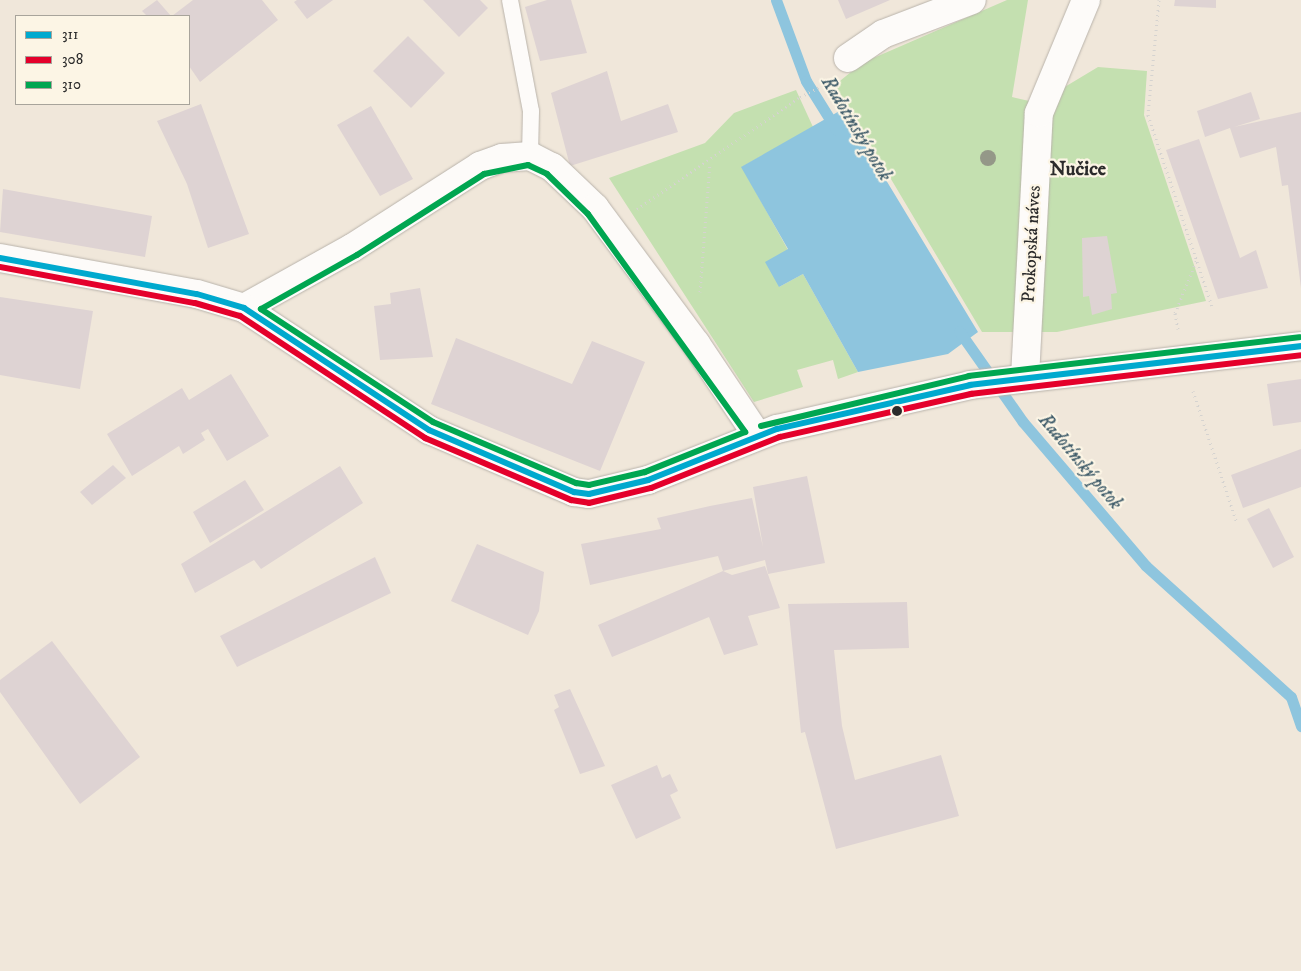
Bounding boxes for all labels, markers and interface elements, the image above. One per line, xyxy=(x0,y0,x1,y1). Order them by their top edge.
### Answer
legend xyxy=(15,15,190,105)
text: 311 xyxy=(62,25,79,44)
text: 308 xyxy=(62,50,83,69)
water label: Radotínský potok xyxy=(816,72,896,186)
text: 310 xyxy=(62,75,81,94)
district label: Nučice xyxy=(1050,157,1106,181)
street label: Prokopská náves xyxy=(1018,185,1046,303)
unlabelled marker xyxy=(892,406,902,416)
water label: Radotínský potok xyxy=(1033,409,1127,515)

